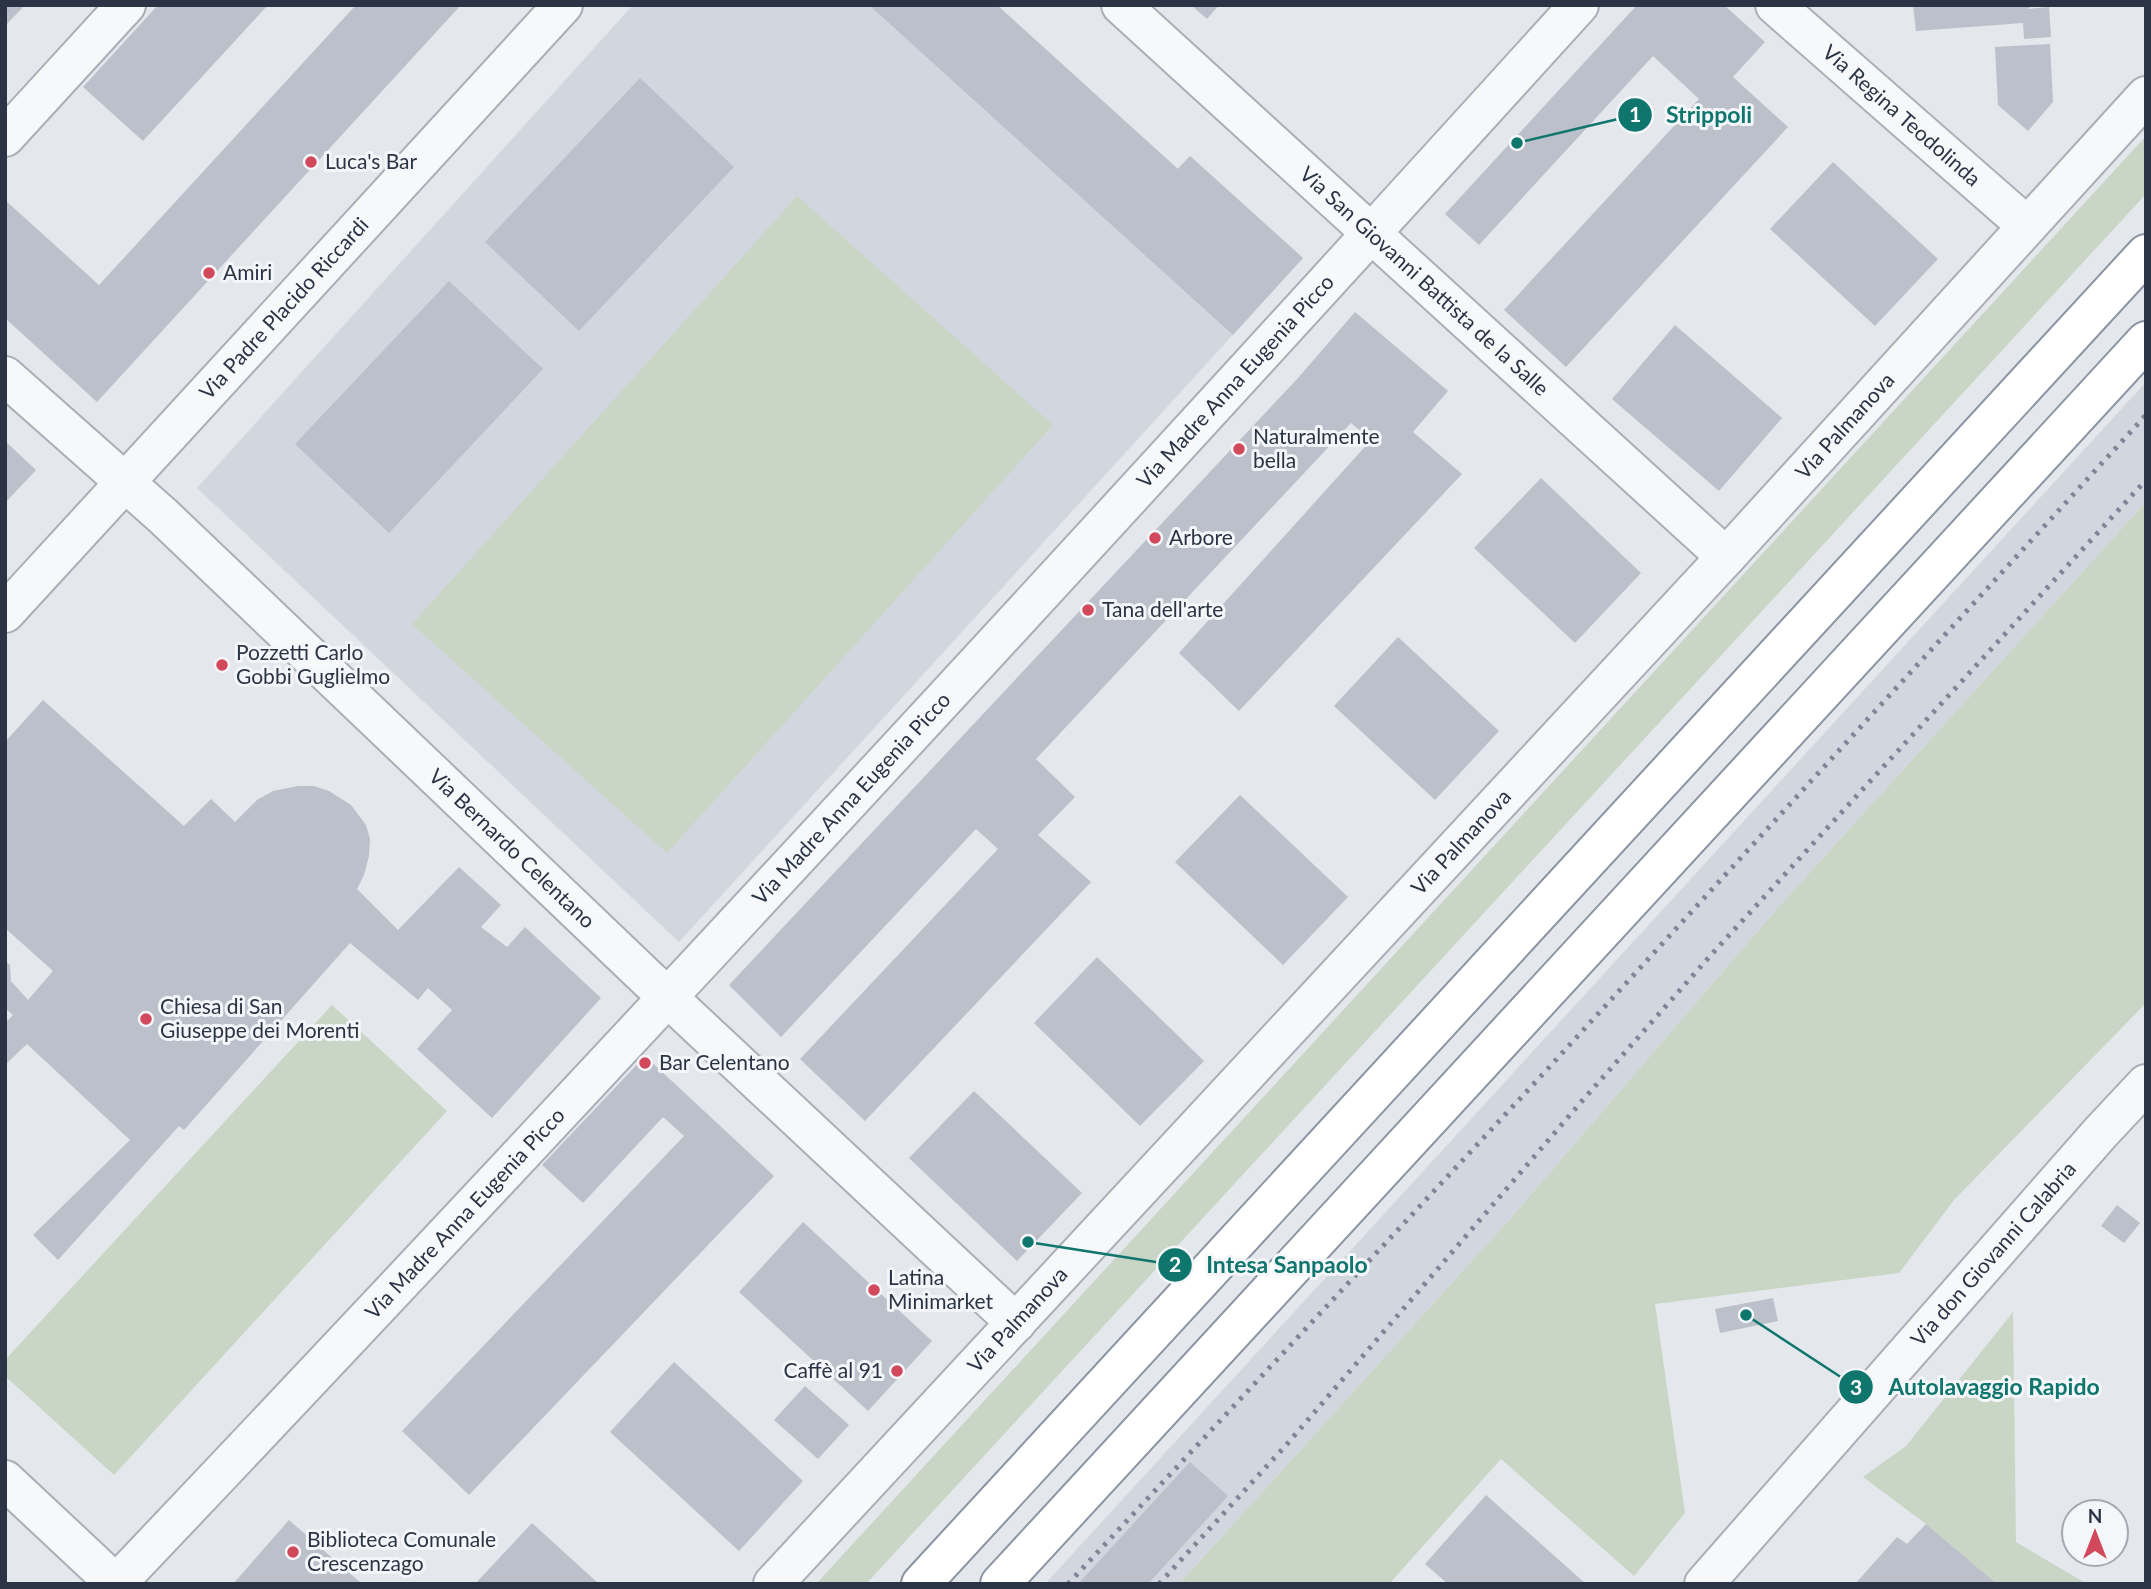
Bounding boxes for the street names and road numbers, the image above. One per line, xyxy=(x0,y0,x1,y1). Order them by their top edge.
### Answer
street label: Via Regina Teodolinda xyxy=(1818,39,1986,191)
street label: Via San Giovanni Battista de la Salle xyxy=(1295,160,1555,400)
street label: Via Padre Placido Riccardi xyxy=(194,212,373,404)
street label: Via Madre Anna Eugenia Picco xyxy=(1131,269,1338,492)
street label: Via Palmanova xyxy=(1789,367,1899,483)
street label: Via Madre Anna Eugenia Picco xyxy=(746,686,955,909)
street label: Via Bernardo Celentano xyxy=(424,763,601,933)
street label: Via Palmanova xyxy=(1405,783,1515,899)
street label: Via Madre Anna Eugenia Picco xyxy=(359,1102,569,1323)
street label: Via don Giovanni Calabria xyxy=(1905,1156,2080,1351)
street label: Via Palmanova xyxy=(962,1261,1072,1377)

